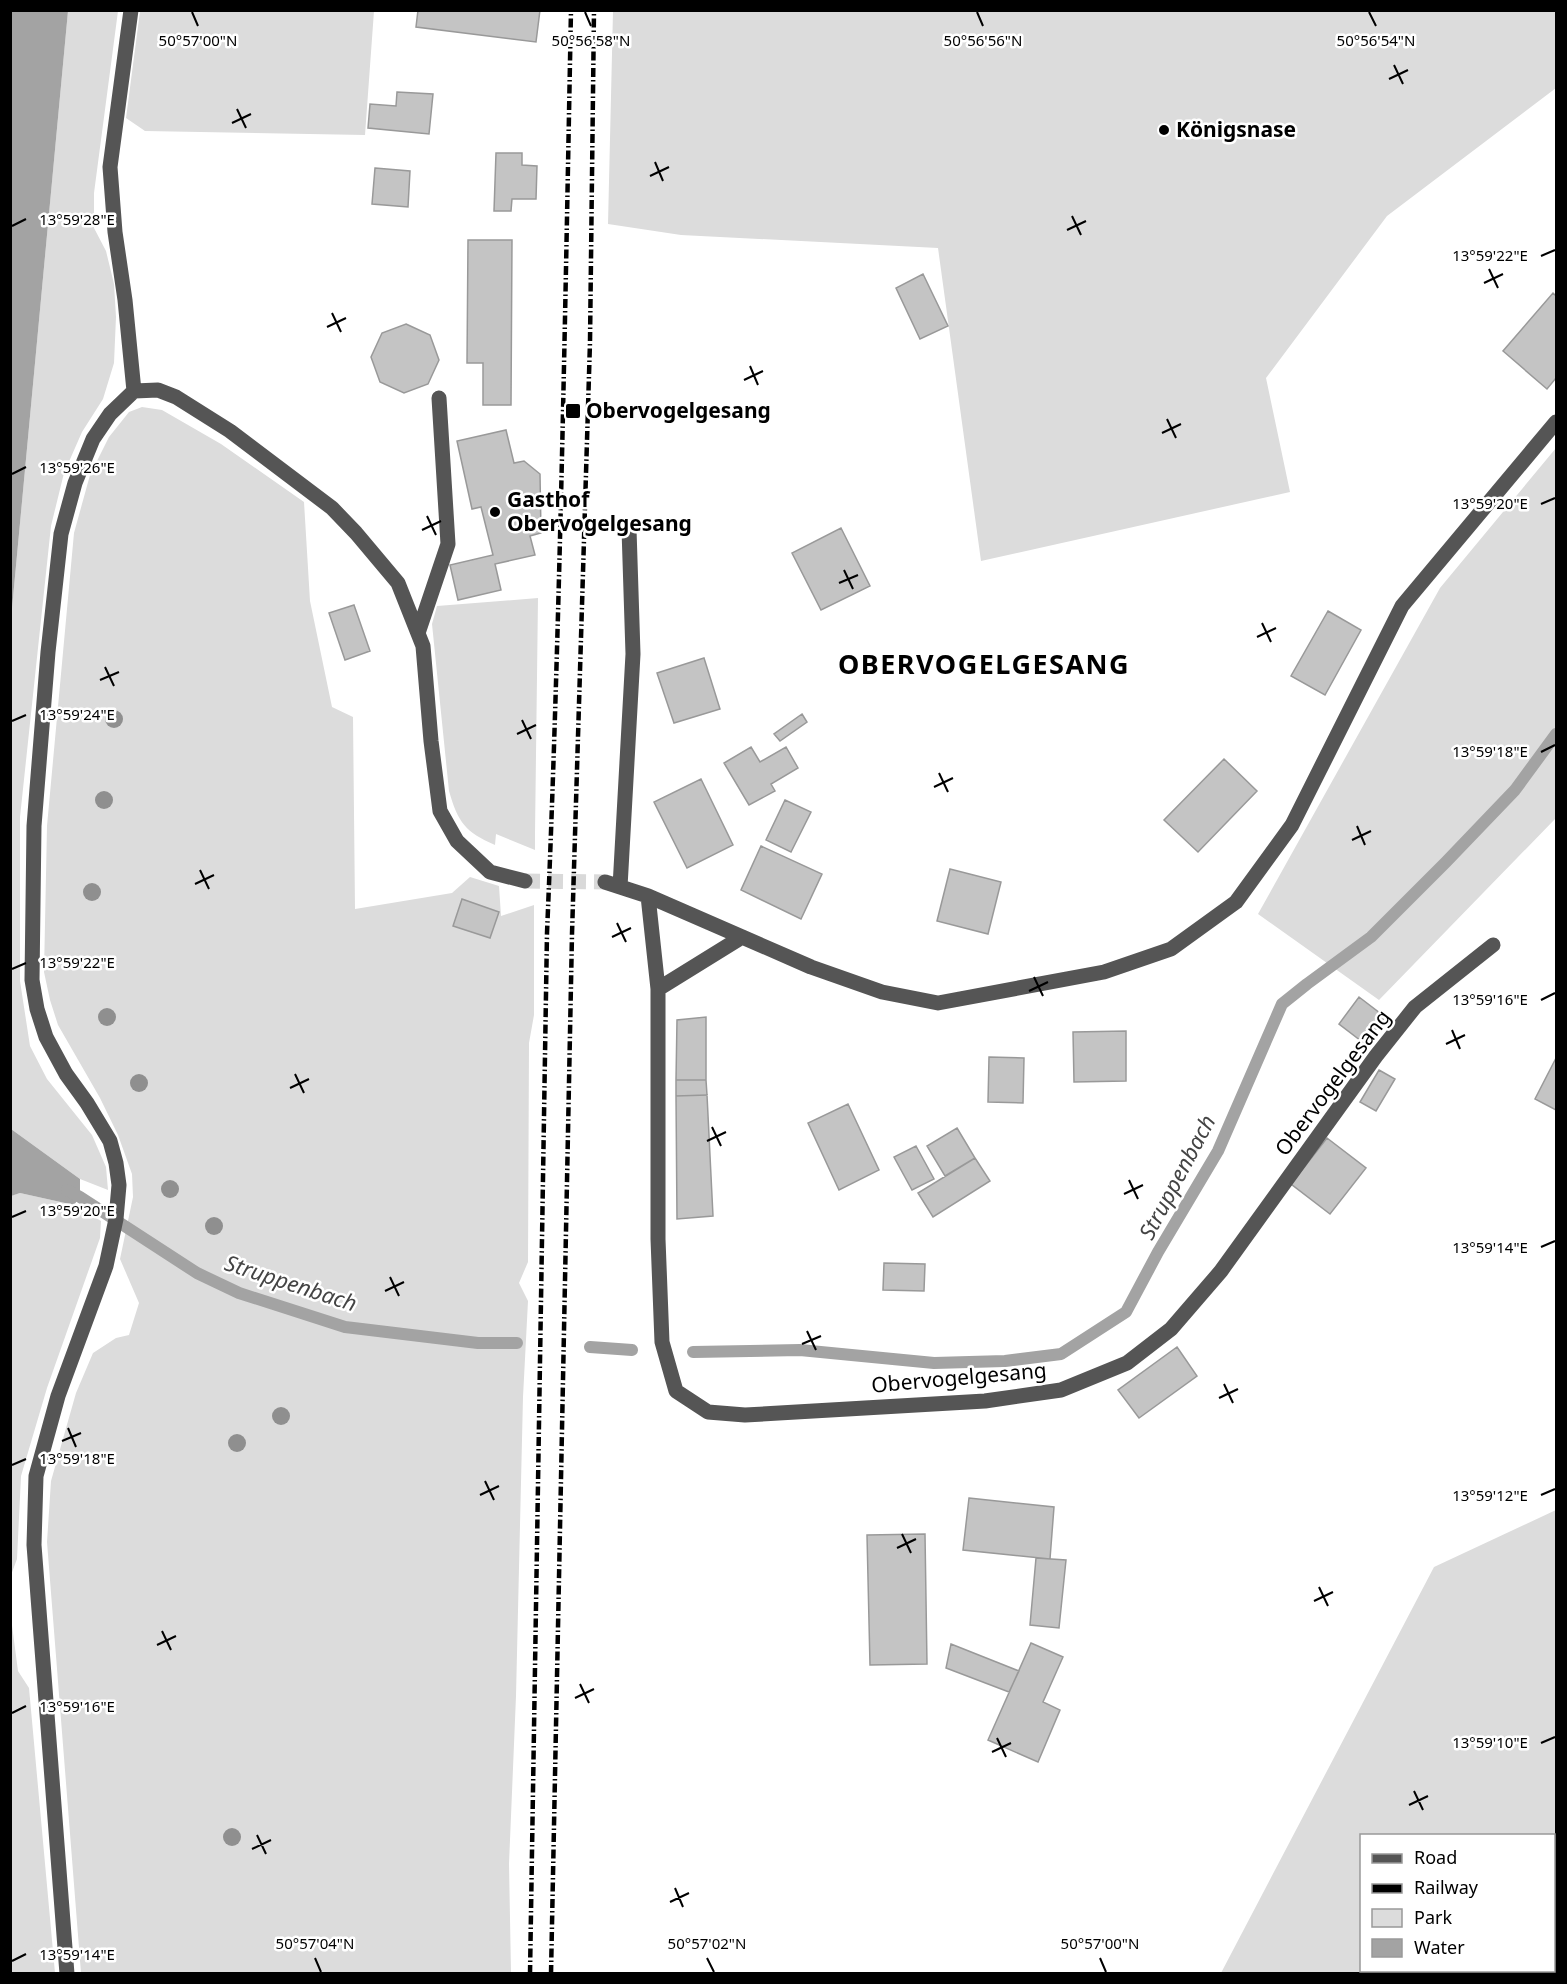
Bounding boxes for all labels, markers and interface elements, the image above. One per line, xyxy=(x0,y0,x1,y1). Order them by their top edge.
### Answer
text: 50°57'00"N xyxy=(159,30,237,50)
text: 50°56'58"N xyxy=(552,30,630,50)
text: 50°56'56"N xyxy=(944,30,1022,50)
text: 50°56'54"N xyxy=(1337,30,1415,50)
place label: Königsnase xyxy=(1176,115,1296,143)
marker: Königsnase xyxy=(1157,123,1171,137)
text: 13°59'28"E xyxy=(39,209,115,229)
text: 13°59'22"E xyxy=(1452,245,1528,265)
place label: Obervogelgesang xyxy=(586,396,771,424)
marker: Obervogelgesang xyxy=(564,402,582,420)
text: 13°59'26"E xyxy=(39,457,115,477)
place label: Gasthof Obervogelgesang xyxy=(507,485,692,537)
text: 13°59'20"E xyxy=(1452,493,1528,513)
marker: Gasthof Obervogelgesang xyxy=(488,505,502,519)
district label: OBERVOGELGESANG xyxy=(838,645,1130,682)
text: 13°59'24"E xyxy=(39,704,115,724)
text: 13°59'18"E xyxy=(1452,741,1528,761)
text: 13°59'22"E xyxy=(39,952,115,972)
text: 13°59'16"E xyxy=(1452,989,1528,1009)
street label: Obervogelgesang xyxy=(1268,1004,1396,1161)
water label: Struppenbach xyxy=(1131,1109,1222,1244)
text: 13°59'20"E xyxy=(39,1200,115,1220)
text: 13°59'14"E xyxy=(1452,1237,1528,1257)
water label: Struppenbach xyxy=(222,1247,361,1317)
street label: Obervogelgesang xyxy=(870,1355,1048,1399)
text: 13°59'18"E xyxy=(39,1448,115,1468)
text: 13°59'12"E xyxy=(1452,1485,1528,1505)
text: 13°59'16"E xyxy=(39,1696,115,1716)
text: 13°59'10"E xyxy=(1452,1732,1528,1752)
legend xyxy=(1360,1834,1555,1972)
text: Road xyxy=(1414,1845,1457,1869)
text: Railway xyxy=(1414,1875,1479,1899)
text: Park xyxy=(1414,1905,1452,1929)
text: 50°57'04"N xyxy=(276,1933,354,1953)
text: 50°57'02"N xyxy=(668,1933,746,1953)
text: 50°57'00"N xyxy=(1061,1933,1139,1953)
text: Water xyxy=(1414,1935,1465,1959)
text: 13°59'14"E xyxy=(39,1944,115,1964)

